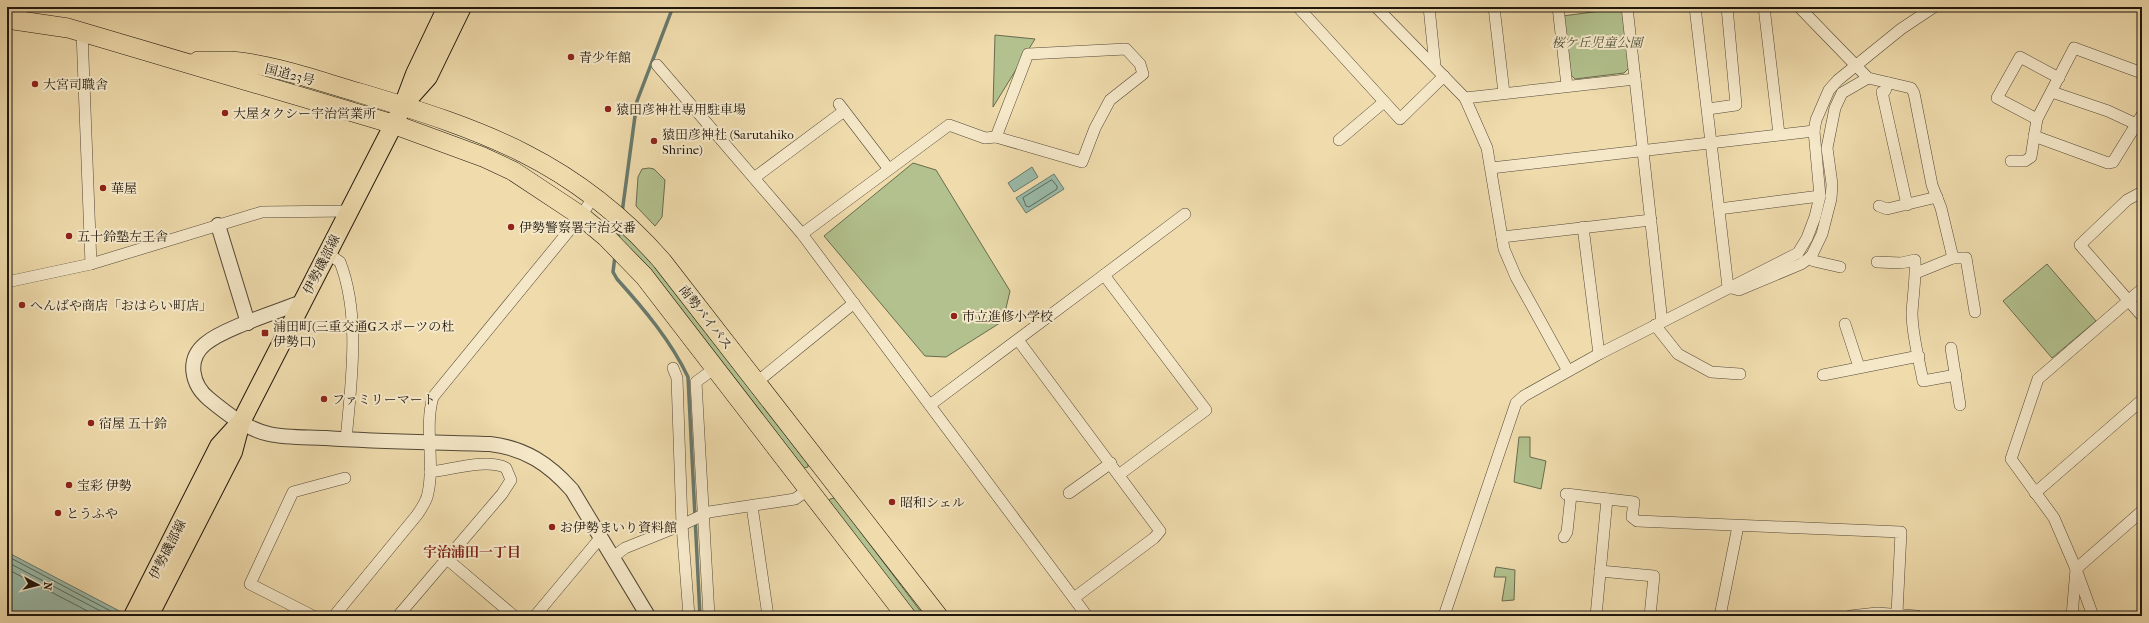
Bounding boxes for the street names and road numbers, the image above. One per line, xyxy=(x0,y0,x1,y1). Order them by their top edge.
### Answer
street label: 国道23号 xyxy=(263,61,316,88)
street label: 伊勢磯部線 xyxy=(300,232,343,297)
street label: 南勢バイパス xyxy=(676,282,735,353)
street label: 伊勢磯部線 xyxy=(146,517,189,582)

